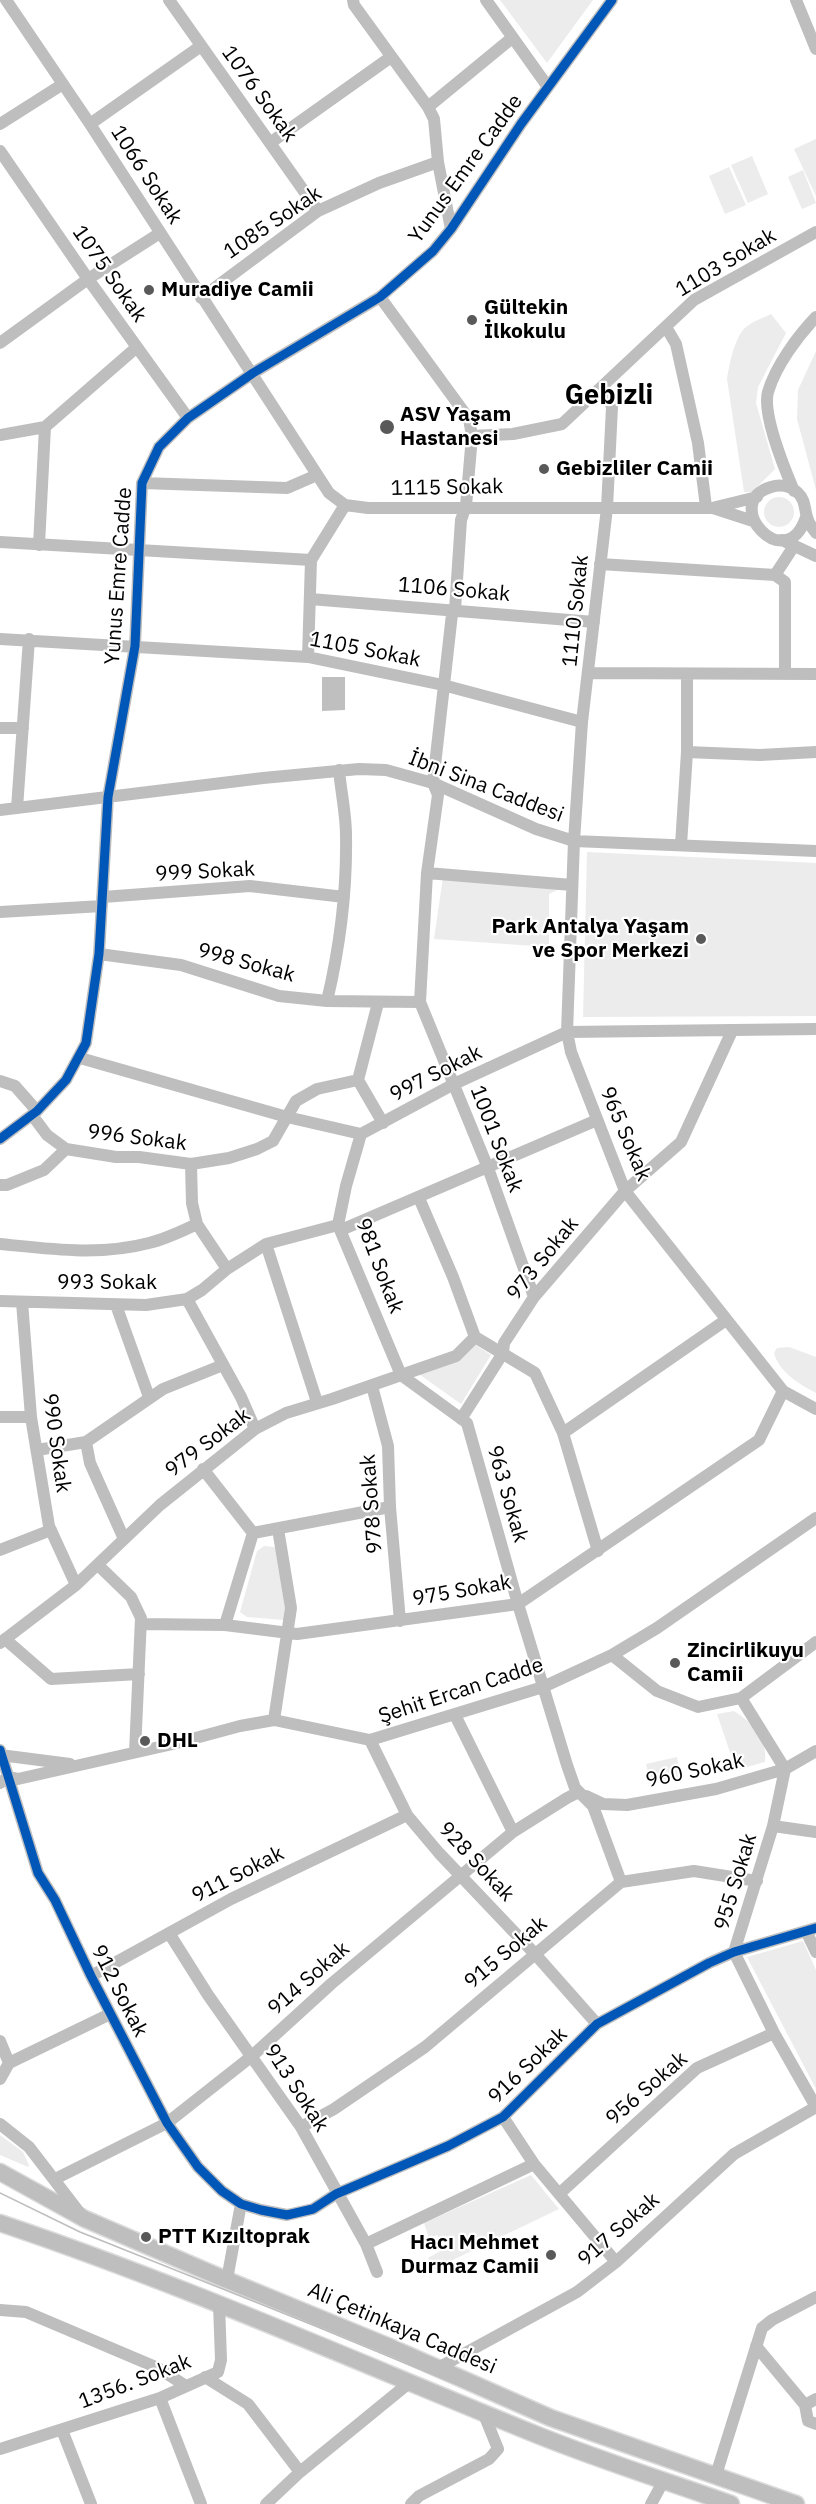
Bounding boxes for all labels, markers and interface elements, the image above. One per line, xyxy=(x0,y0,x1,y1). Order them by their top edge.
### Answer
street label: 1076 Sokak xyxy=(216,41,302,147)
street label: Yunus Emre Cadde xyxy=(404,90,528,248)
street label: 1066 Sokak xyxy=(105,121,187,229)
street label: 1085 Sokak xyxy=(219,181,327,265)
street label: 1075 Sokak xyxy=(66,221,152,327)
street label: 1103 Sokak xyxy=(671,223,781,303)
place label: Muradiye Camii xyxy=(161,277,314,303)
marker: Muradiye Camii xyxy=(142,283,156,297)
place label: Gültekin İlkokulu xyxy=(484,295,568,345)
marker: Gültekin İlkokulu xyxy=(465,313,479,327)
district label: Gebizli xyxy=(565,380,653,412)
place label: ASV Yaşam Hastanesi xyxy=(400,402,511,452)
marker: ASV Yaşam Hastanesi xyxy=(378,418,396,436)
place label: Gebizliler Camii xyxy=(556,456,713,482)
marker: Gebizliler Camii xyxy=(537,462,551,476)
street label: 1115 Sokak xyxy=(391,474,503,502)
street label: Yunus Emre Cadde xyxy=(100,487,138,665)
street label: 1110 Sokak xyxy=(558,554,594,668)
street label: 1106 Sokak xyxy=(397,573,511,607)
street label: 1105 Sokak xyxy=(307,627,423,673)
street label: İbni Sina Caddesi xyxy=(405,746,567,828)
street label: 999 Sokak xyxy=(154,857,256,887)
place label: Park Antalya Yaşam ve Spor Merkezi xyxy=(492,914,689,964)
marker: Park Antalya Yaşam ve Spor Merkezi xyxy=(694,932,708,946)
street label: 998 Sokak xyxy=(194,938,298,988)
street label: 997 Sokak xyxy=(386,1040,486,1108)
street label: 1001 Sokak xyxy=(464,1082,528,1196)
street label: 965 Sokak xyxy=(594,1083,656,1185)
street label: 996 Sokak xyxy=(86,1119,188,1157)
street label: 973 Sokak xyxy=(502,1212,584,1306)
street label: 981 Sokak xyxy=(349,1215,409,1317)
street label: 993 Sokak xyxy=(57,1270,157,1296)
street label: 990 Sokak xyxy=(37,1392,75,1494)
street label: 979 Sokak xyxy=(161,1403,255,1483)
street label: 963 Sokak xyxy=(481,1442,533,1546)
street label: 978 Sokak xyxy=(356,1453,388,1555)
street label: 975 Sokak xyxy=(411,1570,513,1612)
place label: Zincirlikuyu Camii xyxy=(687,1638,804,1688)
street label: Şehit Ercan Cadde xyxy=(375,1652,547,1730)
marker: Zincirlikuyu Camii xyxy=(668,1656,682,1670)
place label: DHL xyxy=(157,1728,198,1754)
marker: DHL xyxy=(138,1734,152,1748)
street label: 960 Sokak xyxy=(643,1748,747,1794)
street label: 928 Sokak xyxy=(433,1817,519,1907)
street label: 955 Sokak xyxy=(709,1831,763,1933)
street label: 911 Sokak xyxy=(188,1841,288,1909)
street label: 915 Sokak xyxy=(460,1911,552,1995)
street label: 914 Sokak xyxy=(263,1937,355,2021)
street label: 912 Sokak xyxy=(85,1941,153,2041)
street label: 916 Sokak xyxy=(483,2022,573,2110)
street label: 913 Sokak xyxy=(258,2039,334,2137)
street label: 956 Sokak xyxy=(601,2047,693,2131)
street label: 917 Sokak xyxy=(573,2188,665,2272)
place label: PTT Kızıltoprak xyxy=(158,2224,310,2250)
marker: PTT Kızıltoprak xyxy=(139,2230,153,2244)
place label: Hacı Mehmet Durmaz Camii xyxy=(400,2230,539,2280)
marker: Hacı Mehmet Durmaz Camii xyxy=(544,2248,558,2262)
street label: Ali Çetinkaya Caddesi xyxy=(304,2278,500,2380)
street label: 1356. Sokak xyxy=(75,2349,195,2415)

